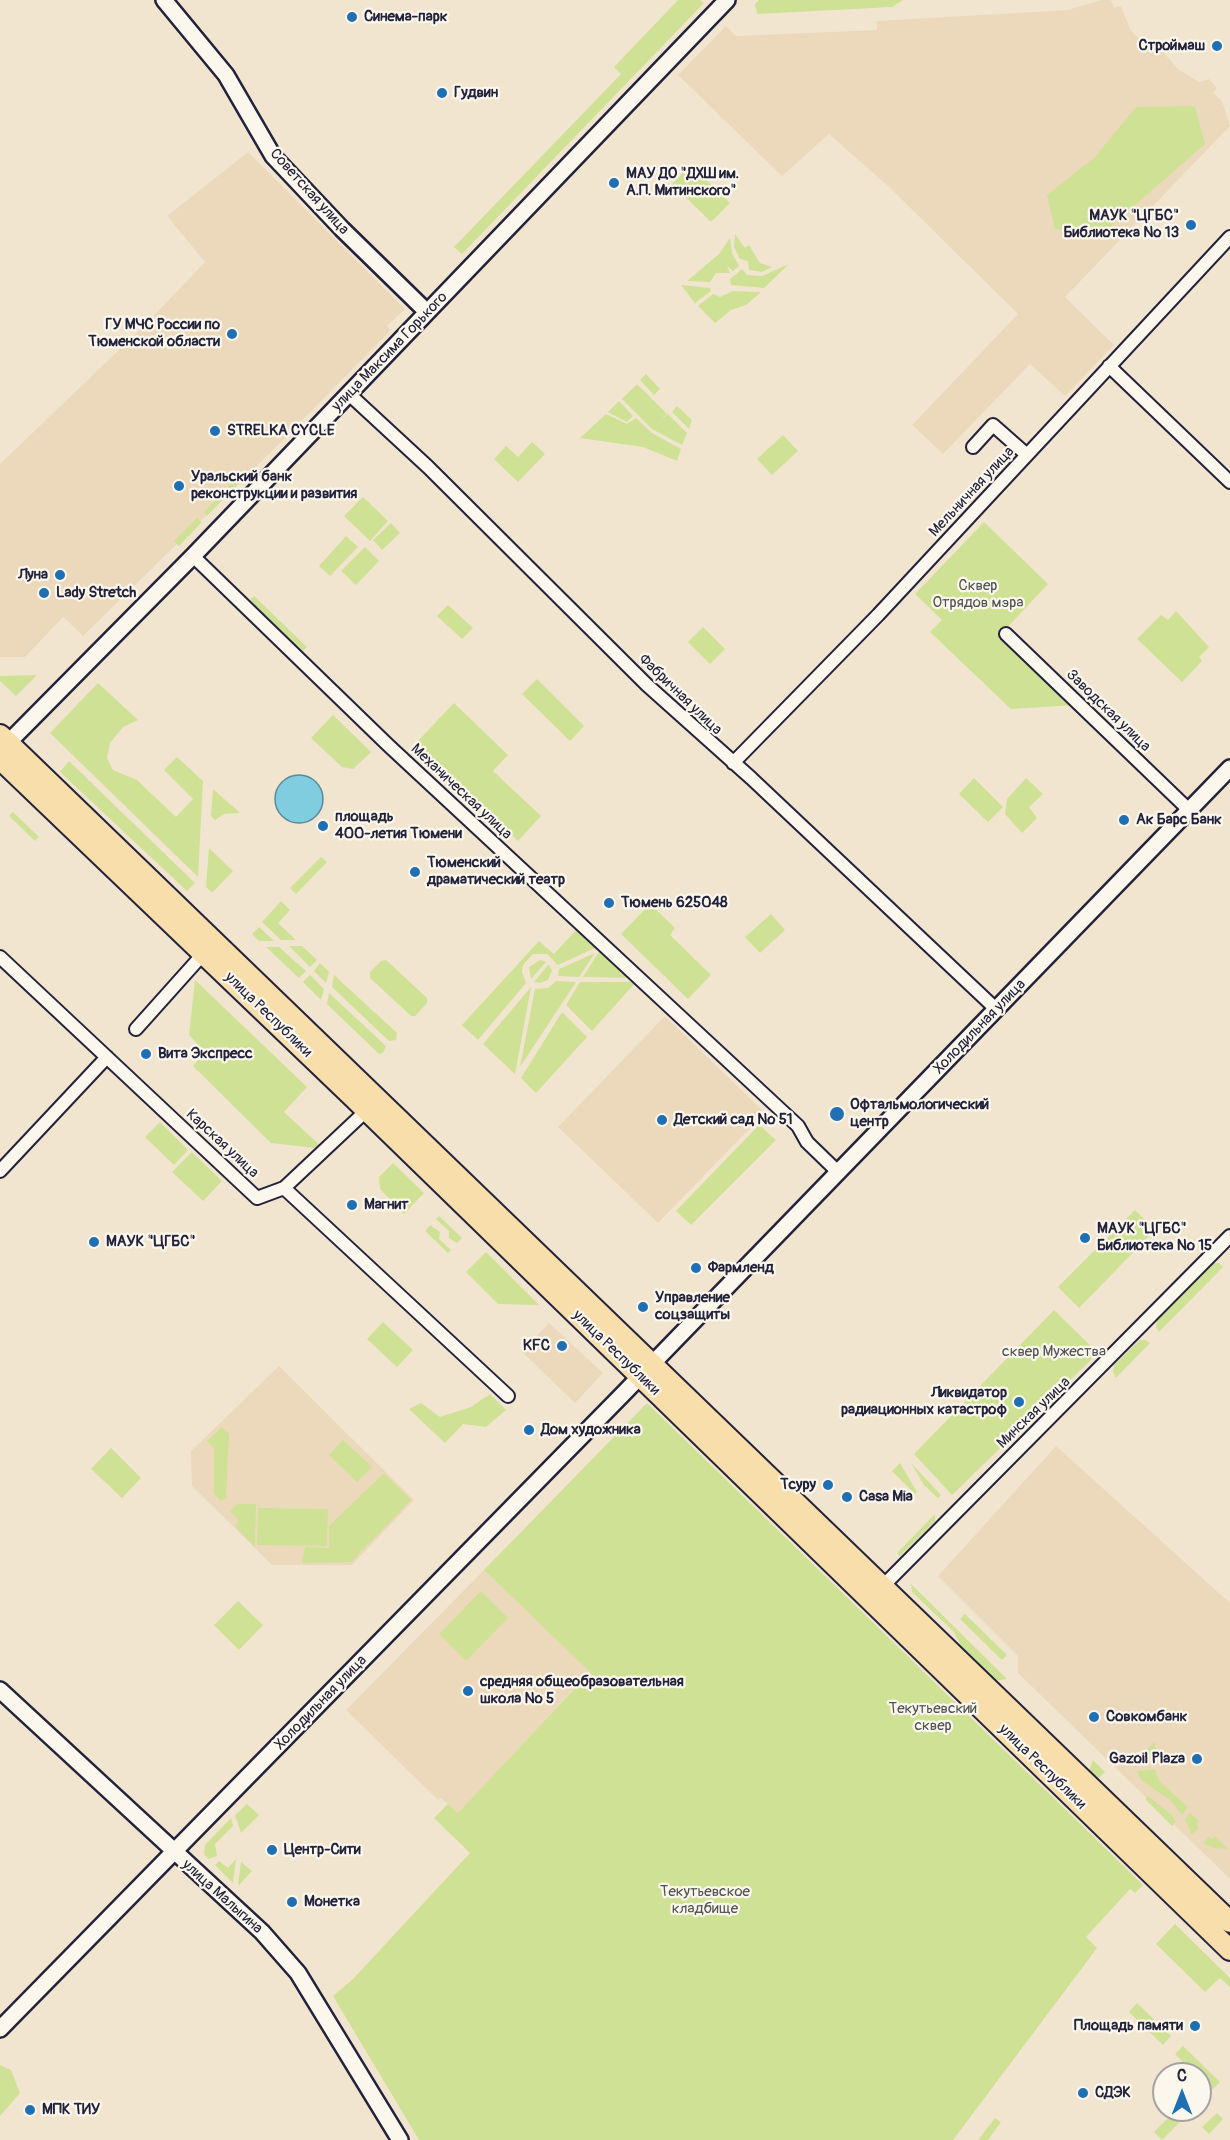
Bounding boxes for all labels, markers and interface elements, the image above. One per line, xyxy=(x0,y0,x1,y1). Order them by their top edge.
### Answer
place label: Синема-парк xyxy=(364,8,447,26)
marker: Синема-парк xyxy=(345,10,359,24)
place label: Строймаш xyxy=(1138,37,1205,55)
marker: Строймаш xyxy=(1210,39,1224,53)
place label: Гудвин xyxy=(454,84,498,102)
marker: Гудвин xyxy=(435,86,449,100)
street label: Советская улица xyxy=(266,145,352,239)
place label: МАУ ДО "ДХШ им. А.П. Митинского" xyxy=(626,165,739,200)
marker: МАУ ДО "ДХШ им. А.П. Митинского" xyxy=(607,176,621,190)
place label: МАУК "ЦГБС" Библиотека № 13 xyxy=(1064,207,1179,242)
marker: МАУК "ЦГБС" Библиотека № 13 xyxy=(1184,218,1198,232)
street label: улица Максима Горького xyxy=(328,289,452,415)
place label: ГУ МЧС России по Тюменской области xyxy=(88,316,220,351)
marker: ГУ МЧС России по Тюменской области xyxy=(225,327,239,341)
place label: STRELKA CYCLE xyxy=(227,422,335,440)
marker: STRELKA CYCLE xyxy=(208,424,222,438)
street label: Мельничная улица xyxy=(926,443,1018,541)
place label: Уральский банк реконструкции и развития xyxy=(191,468,357,503)
marker: Уральский банк реконструкции и развития xyxy=(172,479,186,493)
place label: Луна xyxy=(18,566,48,584)
marker: Луна xyxy=(53,568,67,582)
park label: Сквер Отрядов мэра xyxy=(933,577,1023,612)
place label: Lady Stretch xyxy=(56,584,136,602)
marker: Lady Stretch xyxy=(37,586,51,600)
street label: Фабричная улица xyxy=(635,651,725,739)
street label: Заводская улица xyxy=(1062,666,1154,756)
street label: Механическая улица xyxy=(407,740,515,844)
place label: площадь 400-летия Тюмени xyxy=(335,808,462,843)
place label: Ак Барс Банк xyxy=(1136,811,1222,829)
marker: Ак Барс Банк xyxy=(1117,813,1131,827)
marker: площадь 400-летия Тюмени xyxy=(316,819,330,833)
place label: Тюменский драматический театр xyxy=(427,854,565,889)
marker: Тюменский драматический театр xyxy=(408,865,422,879)
place label: Тюмень 625048 xyxy=(621,894,728,912)
marker: Тюмень 625048 xyxy=(602,896,616,910)
street label: улица Республики xyxy=(220,969,316,1061)
street label: Холодильная улица xyxy=(930,976,1030,1078)
place label: Вита Экспресс xyxy=(158,1045,253,1063)
marker: Вита Экспресс xyxy=(139,1047,153,1061)
place label: Офтальмологический центр xyxy=(850,1096,989,1131)
marker: Офтальмологический центр xyxy=(828,1105,846,1123)
street label: Карская улица xyxy=(182,1106,262,1182)
place label: Детский сад № 51 xyxy=(674,1111,793,1129)
marker: Детский сад № 51 xyxy=(655,1113,669,1127)
place label: Магнит xyxy=(364,1196,409,1214)
marker: Магнит xyxy=(345,1198,359,1212)
place label: МАУК "ЦГБС" Библиотека № 15 xyxy=(1097,1220,1212,1255)
marker: МАУК "ЦГБС" Библиотека № 15 xyxy=(1078,1231,1092,1245)
place label: МАУК "ЦГБС" xyxy=(106,1233,196,1251)
marker: МАУК "ЦГБС" xyxy=(87,1235,101,1249)
place label: Фармленд xyxy=(708,1259,774,1277)
marker: Фармленд xyxy=(689,1261,703,1275)
place label: Управление соцзащиты xyxy=(655,1289,730,1324)
marker: Управление соцзащиты xyxy=(636,1300,650,1314)
street label: улица Республики xyxy=(568,1307,664,1399)
place label: KFC xyxy=(523,1337,550,1355)
marker: KFC xyxy=(555,1339,569,1353)
park label: сквер Мужества xyxy=(1002,1343,1106,1361)
street label: Минская улица xyxy=(994,1374,1074,1452)
place label: Ликвидатор радиационных катастроф xyxy=(841,1384,1007,1419)
marker: Ликвидатор радиационных катастроф xyxy=(1012,1395,1026,1409)
place label: Дом художника xyxy=(541,1421,641,1439)
marker: Дом художника xyxy=(522,1423,536,1437)
place label: Тсуру xyxy=(780,1476,816,1494)
marker: Тсуру xyxy=(821,1478,835,1492)
place label: Casa Mia xyxy=(859,1488,913,1506)
marker: Casa Mia xyxy=(840,1490,854,1504)
street label: Холодильная улица xyxy=(271,1652,371,1754)
place label: средняя общеобразовательная школа № 5 xyxy=(480,1673,684,1708)
marker: средняя общеобразовательная школа № 5 xyxy=(461,1684,475,1698)
park label: Текутьевский сквер xyxy=(889,1700,977,1735)
place label: Совкомбанк xyxy=(1106,1708,1187,1726)
marker: Совкомбанк xyxy=(1087,1710,1101,1724)
street label: улица Республики xyxy=(994,1721,1090,1813)
place label: Gazoil Plaza xyxy=(1109,1750,1185,1768)
marker: Gazoil Plaza xyxy=(1190,1752,1204,1766)
place label: Центр-Сити xyxy=(284,1841,361,1859)
marker: Центр-Сити xyxy=(265,1843,279,1857)
street label: улица Малыгина xyxy=(178,1856,266,1938)
park label: Текутьевское кладбище xyxy=(660,1883,750,1918)
place label: Монетка xyxy=(304,1893,360,1911)
marker: Монетка xyxy=(285,1895,299,1909)
place label: Площадь памяти xyxy=(1074,2017,1183,2035)
marker: Площадь памяти xyxy=(1188,2019,1202,2033)
north arrow xyxy=(1152,2062,1212,2122)
text: С xyxy=(1177,2066,1187,2086)
place label: СДЭК xyxy=(1095,2084,1131,2102)
marker: СДЭК xyxy=(1076,2086,1090,2100)
place label: МПК ТИУ xyxy=(42,2101,100,2119)
marker: МПК ТИУ xyxy=(23,2103,37,2117)

